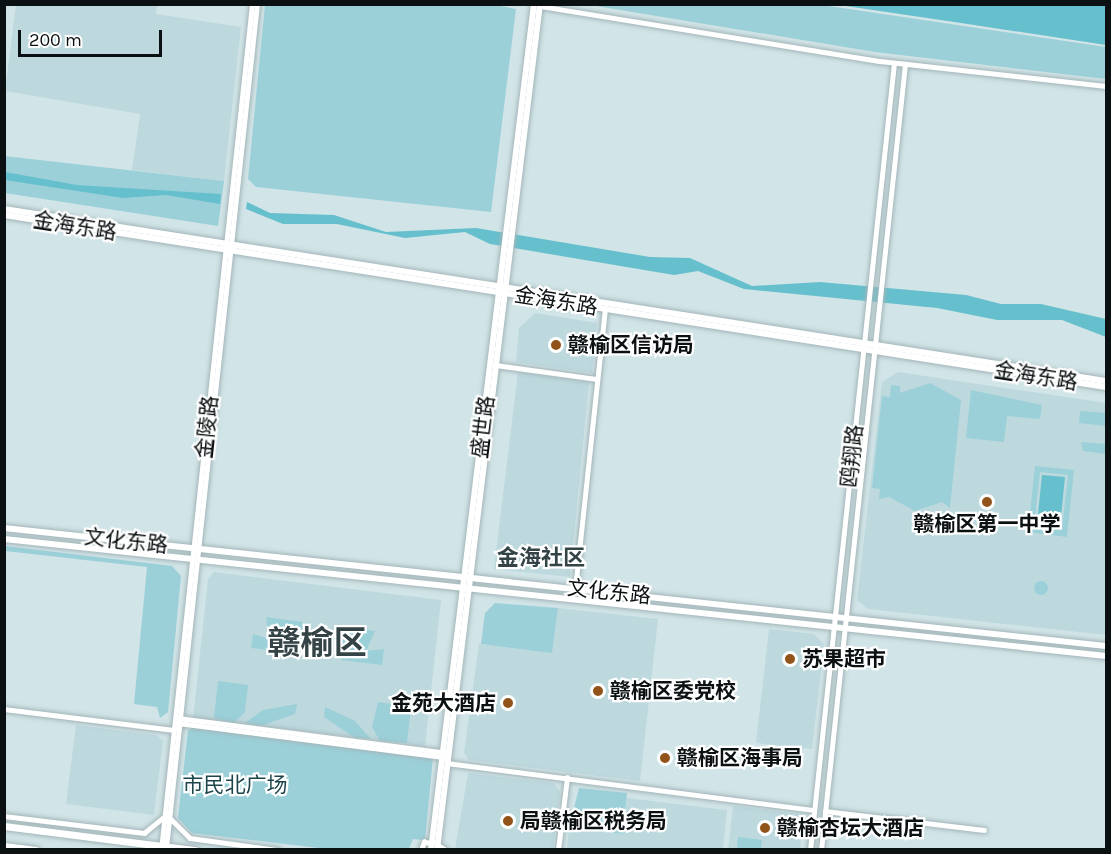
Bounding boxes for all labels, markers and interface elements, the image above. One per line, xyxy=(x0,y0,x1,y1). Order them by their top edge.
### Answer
scale bar xyxy=(21,18,165,56)
text: 200 m xyxy=(29,29,82,51)
street label: 金海东路 xyxy=(32,207,118,245)
street label: 金海东路 xyxy=(513,282,599,320)
place label: 赣榆区信访局 xyxy=(568,332,694,358)
marker: 赣榆区信访局 xyxy=(549,338,563,352)
street label: 金海东路 xyxy=(993,357,1079,395)
street label: 金陵路 xyxy=(191,394,223,460)
street label: 盛世路 xyxy=(467,394,499,460)
street label: 鸥翔路 xyxy=(836,423,868,489)
marker: 赣榆区第一中学 xyxy=(980,495,994,509)
place label: 赣榆区第一中学 xyxy=(914,511,1060,537)
street label: 文化东路 xyxy=(83,524,169,558)
district label: 金海社区 xyxy=(497,546,585,572)
street label: 文化东路 xyxy=(566,575,652,609)
district label: 赣榆区 xyxy=(268,624,366,664)
place label: 苏果超市 xyxy=(802,646,886,672)
marker: 苏果超市 xyxy=(783,652,797,666)
place label: 赣榆区委党校 xyxy=(610,678,736,704)
marker: 赣榆区委党校 xyxy=(591,684,605,698)
place label: 金苑大酒店 xyxy=(391,690,496,716)
marker: 金苑大酒店 xyxy=(501,696,515,710)
place label: 赣榆区海事局 xyxy=(677,745,803,771)
marker: 赣榆区海事局 xyxy=(658,751,672,765)
park label: 市民北广场 xyxy=(183,772,287,798)
place label: 局赣榆区税务局 xyxy=(520,808,667,834)
marker: 局赣榆区税务局 xyxy=(501,814,515,828)
place label: 赣榆杏坛大酒店 xyxy=(777,815,924,841)
marker: 赣榆杏坛大酒店 xyxy=(758,821,772,835)

